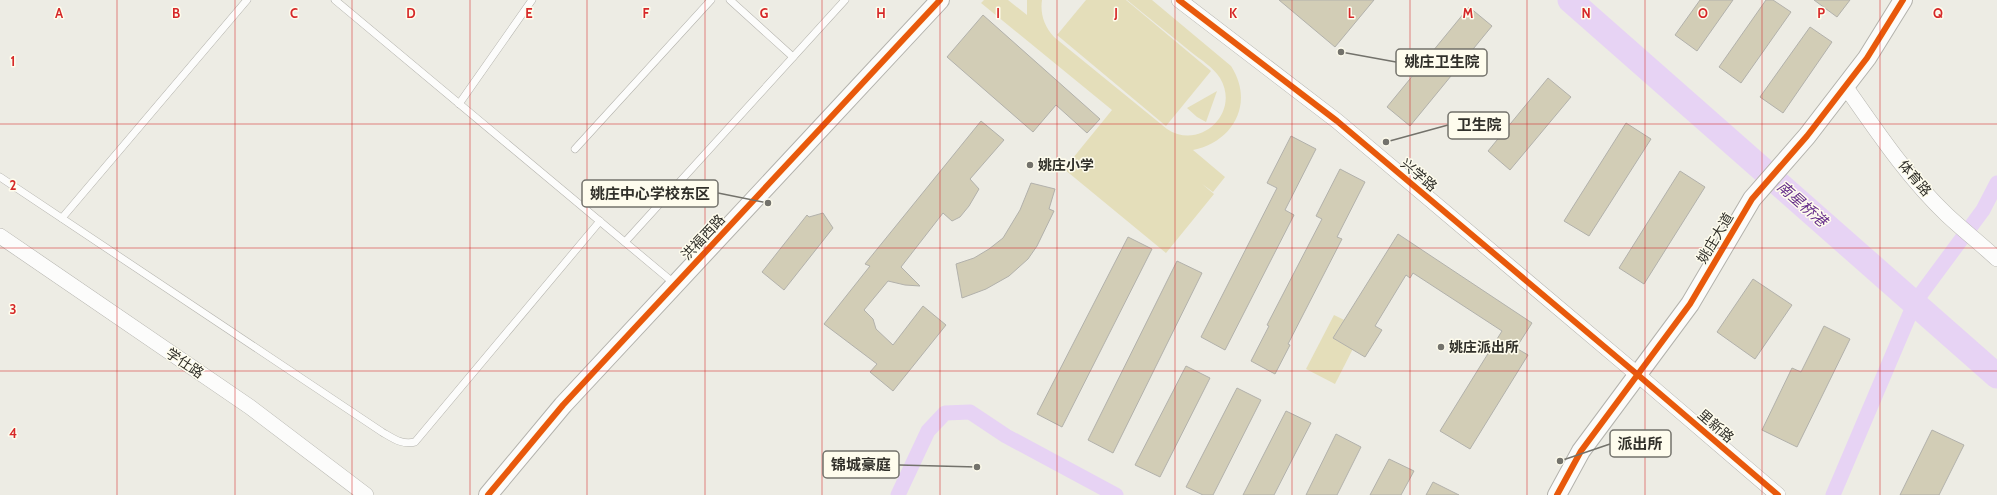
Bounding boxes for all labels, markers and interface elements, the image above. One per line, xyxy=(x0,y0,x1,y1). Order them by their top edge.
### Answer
text: A xyxy=(55,5,64,21)
text: B xyxy=(172,5,180,21)
text: C xyxy=(290,5,298,21)
text: D xyxy=(406,5,416,21)
text: E xyxy=(525,5,533,21)
text: F xyxy=(643,5,650,21)
text: G xyxy=(760,5,769,21)
text: H xyxy=(876,5,886,21)
text: I xyxy=(996,5,1000,21)
text: J xyxy=(1113,5,1118,21)
text: K xyxy=(1229,5,1238,21)
text: L xyxy=(1348,5,1355,21)
text: M xyxy=(1463,5,1474,21)
text: N xyxy=(1581,5,1591,21)
text: O xyxy=(1698,5,1708,21)
text: P xyxy=(1817,5,1825,21)
text: Q xyxy=(1933,5,1943,21)
callout: 姚庄卫生院 xyxy=(1396,49,1487,76)
text: 1 xyxy=(11,53,15,69)
text: 姚庄卫生院 xyxy=(1404,53,1480,71)
callout: 卫生院 xyxy=(1448,112,1509,139)
text: 卫生院 xyxy=(1456,116,1502,134)
street label: 兴学路 xyxy=(1397,155,1441,195)
place label: 姚庄小学 xyxy=(1038,156,1094,174)
street label: 体育路 xyxy=(1895,156,1935,200)
marker: 姚庄小学 xyxy=(1025,160,1035,170)
text: 2 xyxy=(10,177,17,193)
water label: 南星桥港 xyxy=(1773,178,1832,232)
callout: 姚庄中心学校东区 xyxy=(582,180,718,207)
text: 姚庄中心学校东区 xyxy=(590,185,710,203)
street label: 姚庄大道 xyxy=(1693,209,1737,267)
street label: 洪福西路 xyxy=(677,210,729,264)
text: 3 xyxy=(9,301,17,317)
place label: 姚庄派出所 xyxy=(1449,338,1519,356)
marker: 姚庄派出所 xyxy=(1436,342,1446,352)
street label: 学仕路 xyxy=(163,344,207,382)
street label: 里新路 xyxy=(1694,405,1738,447)
text: 4 xyxy=(9,425,17,441)
callout: 派出所 xyxy=(1610,430,1671,457)
text: 派出所 xyxy=(1617,435,1663,453)
callout: 锦城豪庭 xyxy=(823,451,899,478)
text: 锦城豪庭 xyxy=(831,456,891,474)

